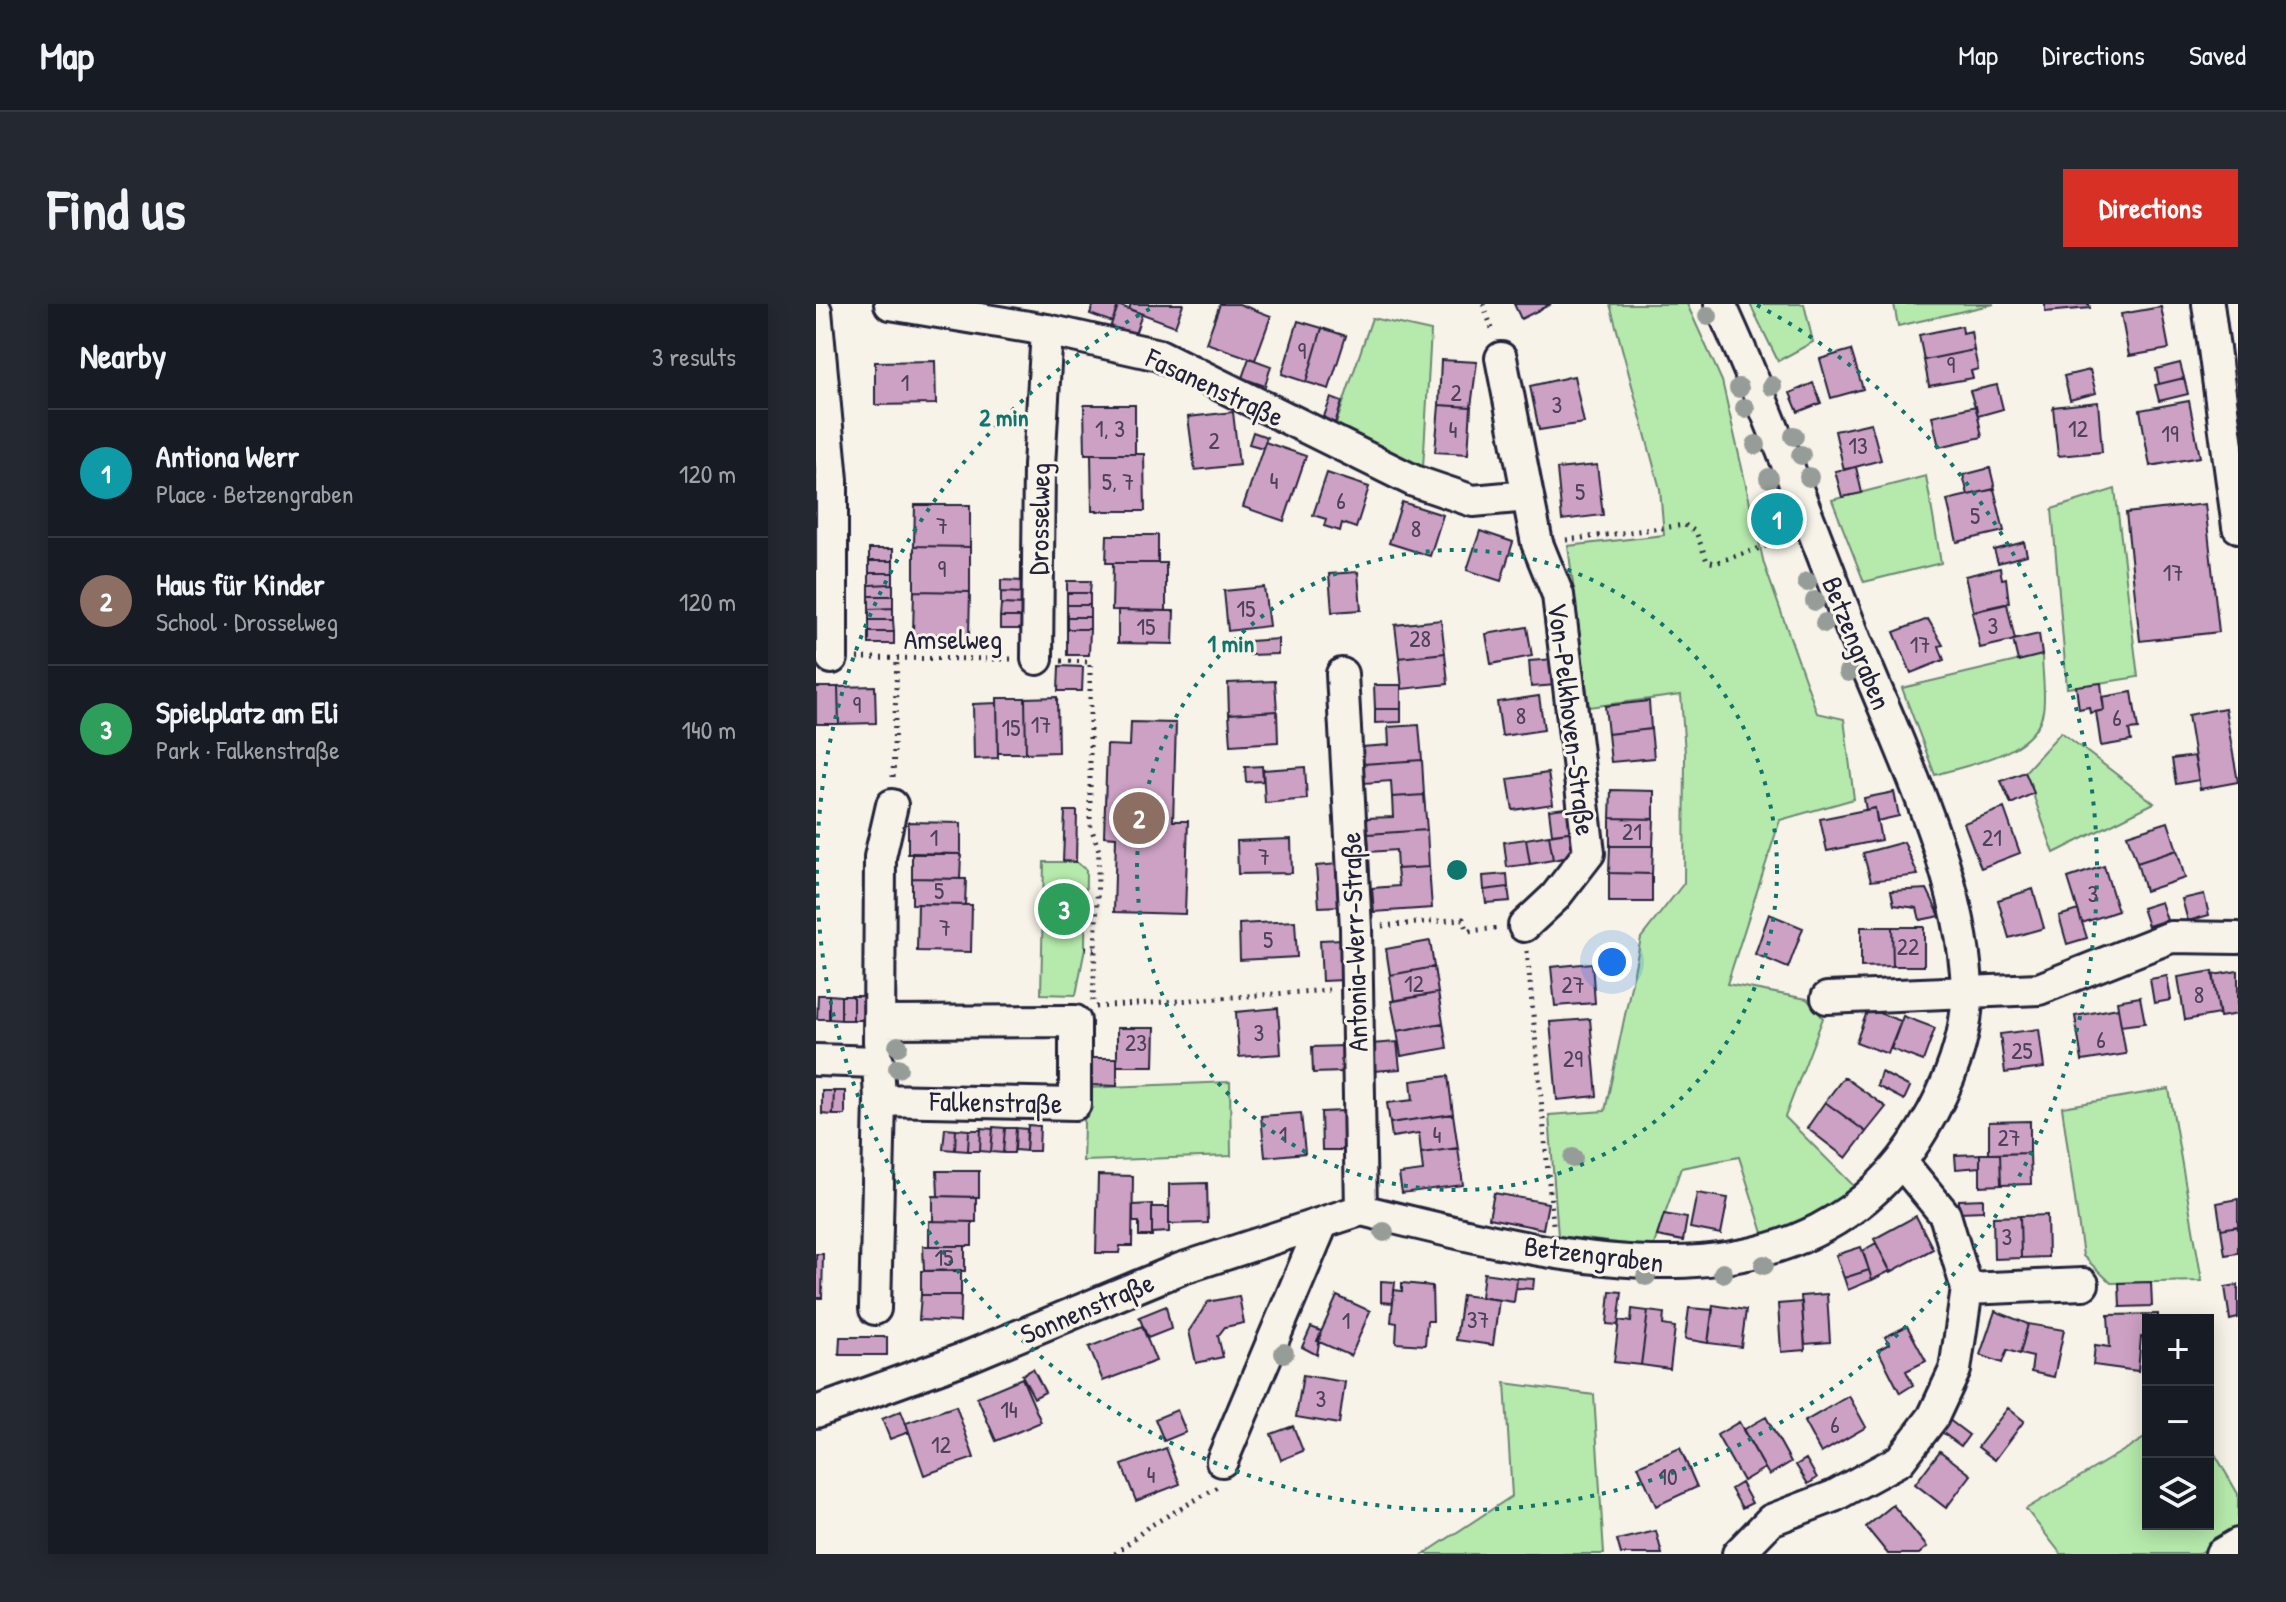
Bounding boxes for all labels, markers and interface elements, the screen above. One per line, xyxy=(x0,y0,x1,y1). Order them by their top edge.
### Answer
text: Map xyxy=(40,29,94,81)
text: Map xyxy=(1958,36,1998,74)
text: Directions xyxy=(2042,36,2145,74)
text: Saved xyxy=(2189,36,2246,74)
button: Directions xyxy=(2063,169,2238,247)
text: Find us xyxy=(48,171,186,246)
text: Nearby xyxy=(80,333,166,379)
house number: 9 xyxy=(1298,334,1307,366)
street label: Fasanenstraße xyxy=(1139,338,1290,435)
text: 3 results xyxy=(652,339,736,374)
house number: 9 xyxy=(1947,348,1956,380)
house number: 1 xyxy=(901,366,909,398)
house number: 2 xyxy=(1450,376,1462,408)
house number: 3 xyxy=(1552,388,1562,420)
text: 2 min xyxy=(979,401,1029,433)
house number: 1, 3 xyxy=(1095,412,1125,444)
house number: 12 xyxy=(2068,412,2088,444)
house number: 4 xyxy=(1449,413,1458,445)
house number: 19 xyxy=(2161,417,2179,449)
house number: 2 xyxy=(1208,424,1220,456)
house number: 13 xyxy=(1848,429,1868,461)
text: Antiona Werr xyxy=(156,436,299,476)
text: 1 xyxy=(101,456,111,491)
text: 120 m xyxy=(679,456,736,491)
street label: Drosselweg xyxy=(1019,463,1059,575)
house number: 4 xyxy=(1270,464,1279,496)
house number: 5, 7 xyxy=(1102,465,1134,497)
house number: 5 xyxy=(1575,475,1585,507)
text: Place · Betzengraben xyxy=(156,476,354,511)
house number: 6 xyxy=(1336,484,1346,516)
pin: 1 xyxy=(1751,489,1803,549)
house number: 5 xyxy=(1970,499,1980,531)
house number: 7 xyxy=(936,509,948,541)
house number: 8 xyxy=(1411,512,1421,544)
house number: 9 xyxy=(938,552,947,584)
house number: 17 xyxy=(2163,556,2183,588)
text: Haus für Kinder xyxy=(156,564,325,604)
street label: Betzengraben xyxy=(1813,571,1901,715)
text: 2 xyxy=(100,584,112,619)
text: 120 m xyxy=(679,584,736,619)
house number: 15 xyxy=(1237,592,1255,624)
street label: Von-Pelkhoven-Straße xyxy=(1539,600,1605,838)
text: School · Drosselweg xyxy=(156,604,338,639)
house number: 3 xyxy=(1988,609,1998,641)
house number: 15 xyxy=(1137,610,1155,642)
street label: Amselweg xyxy=(904,620,1002,658)
house number: 28 xyxy=(1409,622,1431,654)
text: 1 min xyxy=(1208,627,1255,659)
house number: 17 xyxy=(1910,628,1930,660)
house number: 9 xyxy=(853,688,862,720)
text: Spielplatz am Eli xyxy=(156,692,339,732)
house number: 8 xyxy=(1516,699,1526,731)
house number: 6 xyxy=(2112,701,2122,733)
house number: 17 xyxy=(1031,708,1051,740)
house number: 15 xyxy=(1002,711,1020,743)
text: 3 xyxy=(100,712,112,747)
text: 140 m xyxy=(682,712,736,747)
text: Park · Falkenstraße xyxy=(156,732,340,767)
pin: 2 xyxy=(1113,788,1165,848)
house number: 21 xyxy=(1622,815,1642,847)
house number: 1 xyxy=(930,821,938,853)
house number: 21 xyxy=(1982,821,2002,853)
street label: Antonia-Werr-Straße xyxy=(1331,831,1377,1053)
house number: 7 xyxy=(1258,840,1270,872)
centre of rings xyxy=(1443,856,1471,884)
house number: 5 xyxy=(934,874,944,906)
house number: 3 xyxy=(2088,877,2098,909)
pin: 3 xyxy=(1038,879,1090,939)
house number: 7 xyxy=(939,911,951,943)
house number: 5 xyxy=(1263,923,1273,955)
house number: 22 xyxy=(1897,930,1919,962)
your location xyxy=(1592,942,1632,982)
house number: 12 xyxy=(1404,967,1424,999)
house number: 27 xyxy=(1561,968,1585,1000)
house number: 8 xyxy=(2194,978,2204,1010)
house number: 3 xyxy=(1254,1016,1264,1048)
house number: 6 xyxy=(2096,1023,2106,1055)
house number: 23 xyxy=(1125,1026,1147,1058)
house number: 25 xyxy=(2011,1034,2033,1066)
house number: 29 xyxy=(1563,1042,1583,1074)
street label: Falkenstraße xyxy=(928,1082,1063,1122)
house number: 1 xyxy=(1279,1118,1287,1150)
house number: 4 xyxy=(1433,1118,1442,1150)
house number: 27 xyxy=(1997,1121,2021,1153)
house number: 3 xyxy=(2002,1220,2012,1252)
street label: Betzengraben xyxy=(1522,1227,1666,1281)
house number: 15 xyxy=(935,1241,953,1273)
street label: Sonnenstraße xyxy=(1015,1263,1159,1353)
house number: 37 xyxy=(1467,1303,1489,1335)
house number: 1 xyxy=(1342,1304,1350,1336)
map controls xyxy=(2142,1314,2214,1530)
button: + xyxy=(2142,1314,2214,1386)
house number: 3 xyxy=(1316,1382,1326,1414)
button: − xyxy=(2142,1386,2214,1458)
house number: 14 xyxy=(1000,1393,1018,1425)
house number: 6 xyxy=(1830,1408,1840,1440)
house number: 12 xyxy=(931,1428,951,1460)
house number: 4 xyxy=(1147,1458,1156,1490)
button: layers xyxy=(2142,1458,2214,1530)
house number: 10 xyxy=(1658,1460,1678,1492)

